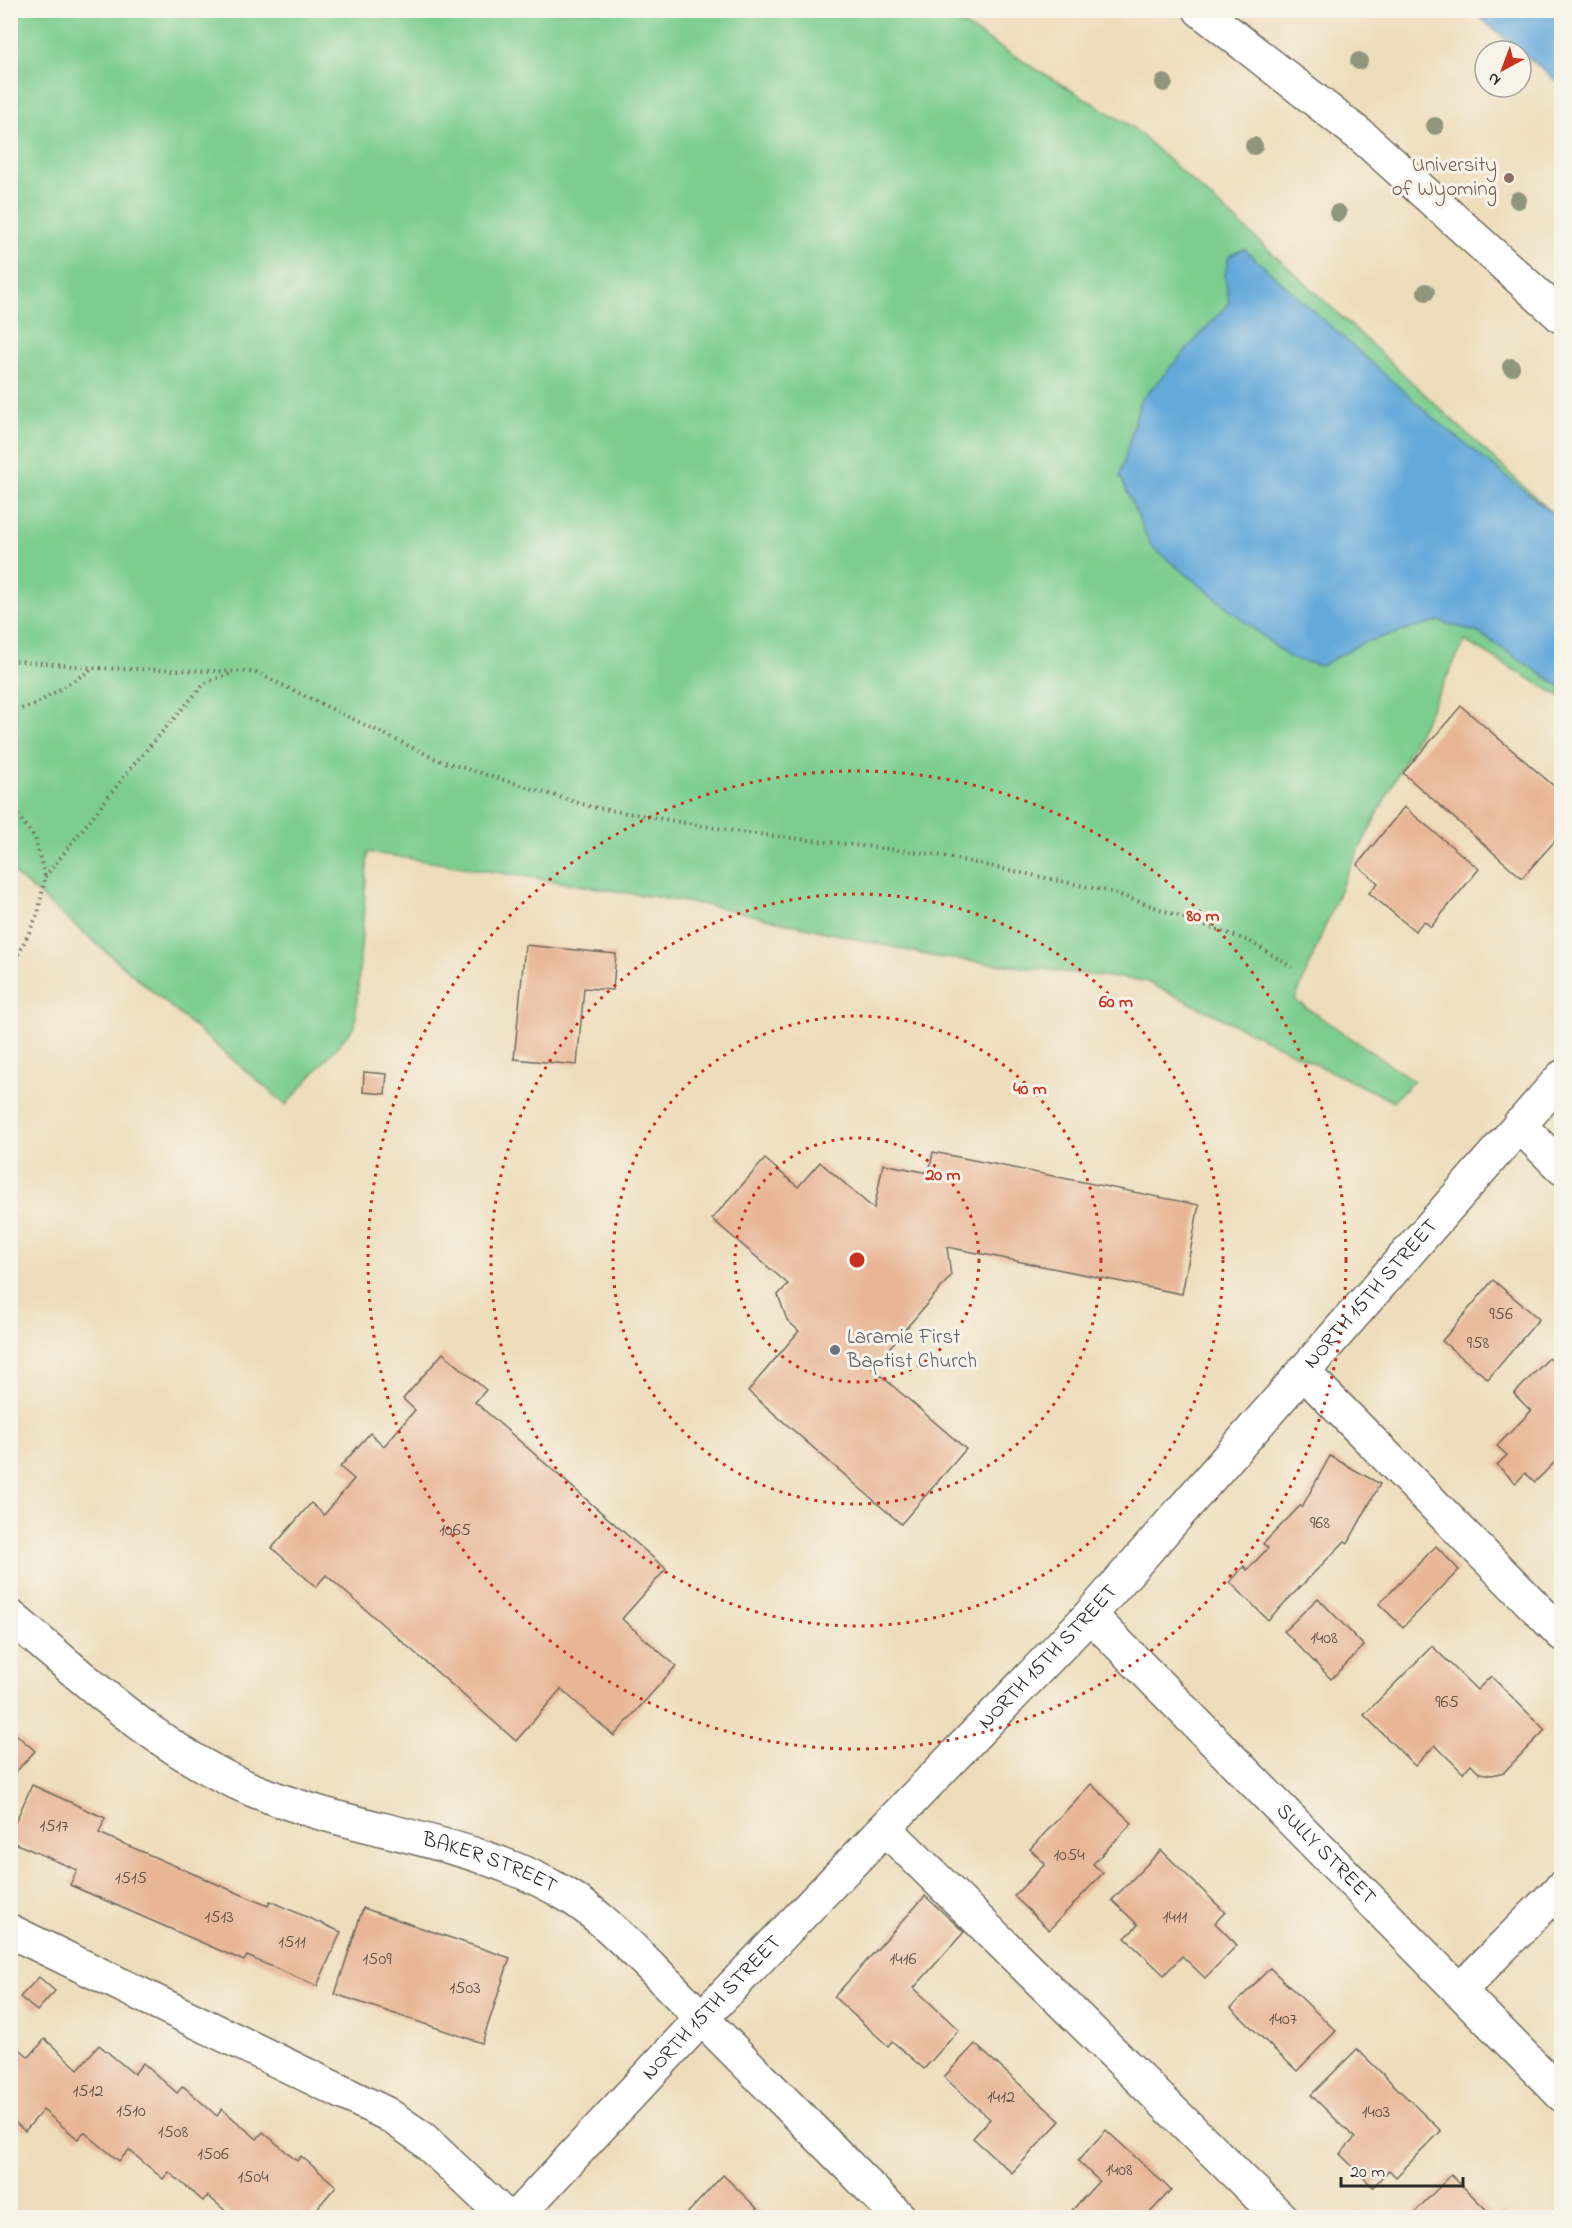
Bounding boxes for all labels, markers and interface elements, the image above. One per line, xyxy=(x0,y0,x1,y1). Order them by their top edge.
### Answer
north arrow xyxy=(1473,39,1533,99)
text: N xyxy=(1482,66,1506,91)
place label: University of Wyoming xyxy=(1392,151,1497,207)
marker: University of Wyoming xyxy=(1502,171,1516,185)
text: 80 m xyxy=(1186,904,1220,930)
text: 60 m xyxy=(1099,990,1133,1016)
text: 40 m xyxy=(1013,1077,1047,1103)
text: 20 m xyxy=(924,1163,961,1189)
street label: NORTH 15TH STREET xyxy=(1297,1213,1446,1376)
centre of rings xyxy=(847,1250,867,1270)
house number: 956 xyxy=(1489,1302,1513,1328)
place label: Laramie First Baptist Church xyxy=(846,1323,977,1377)
house number: 958 xyxy=(1467,1331,1489,1357)
marker: Laramie First Baptist Church xyxy=(828,1343,842,1357)
house number: 968 xyxy=(1310,1511,1330,1537)
house number: 1065 xyxy=(439,1518,471,1544)
street label: NORTH 15TH STREET xyxy=(972,1578,1125,1737)
house number: 1408 xyxy=(1310,1626,1338,1652)
house number: 965 xyxy=(1435,1690,1459,1716)
street label: SULLY STREET xyxy=(1269,1797,1383,1912)
house number: 1517 xyxy=(39,1814,69,1840)
street label: BAKER STREET xyxy=(418,1825,562,1901)
house number: 1054 xyxy=(1053,1843,1085,1869)
house number: 1515 xyxy=(115,1866,147,1892)
house number: 1513 xyxy=(204,1905,234,1931)
house number: 1411 xyxy=(1163,1905,1188,1931)
street label: NORTH 15TH STREET xyxy=(636,1929,789,2088)
house number: 1511 xyxy=(278,1930,306,1956)
house number: 1509 xyxy=(362,1947,392,1973)
house number: 1416 xyxy=(890,1947,916,1973)
house number: 1503 xyxy=(449,1976,481,2002)
house number: 1407 xyxy=(1269,2007,1298,2033)
house number: 1512 xyxy=(73,2079,103,2105)
house number: 1412 xyxy=(987,2085,1015,2111)
house number: 1510 xyxy=(116,2099,146,2125)
house number: 1403 xyxy=(1362,2100,1390,2126)
house number: 1508 xyxy=(158,2120,189,2146)
house number: 1506 xyxy=(197,2142,229,2168)
scale bar xyxy=(1341,2150,1462,2188)
house number: 1408 xyxy=(1105,2158,1133,2184)
text: 20 m xyxy=(1350,2160,1385,2186)
house number: 1504 xyxy=(237,2165,269,2191)

